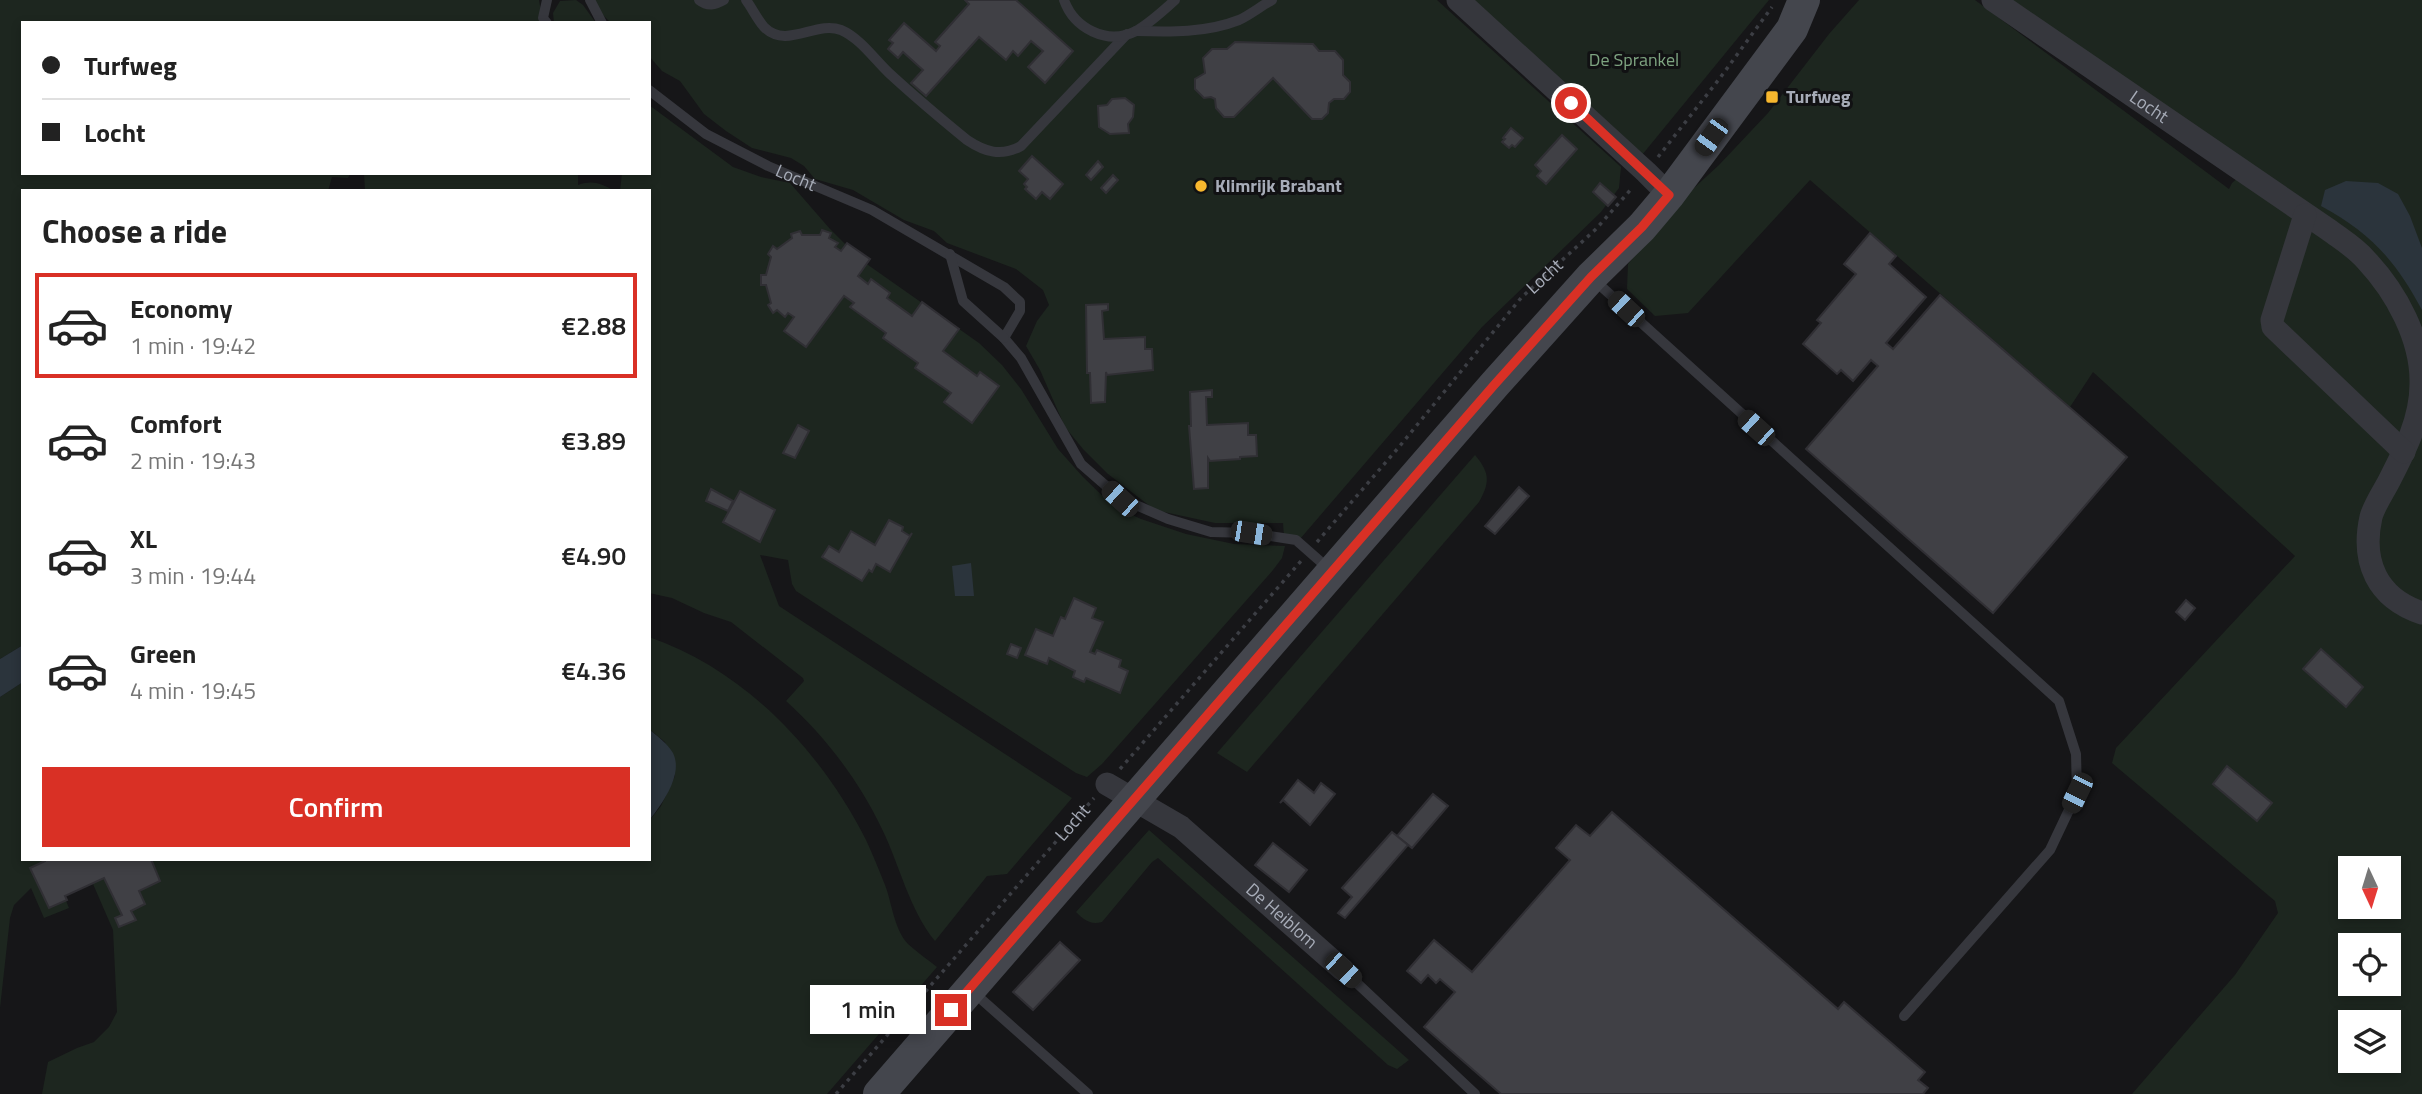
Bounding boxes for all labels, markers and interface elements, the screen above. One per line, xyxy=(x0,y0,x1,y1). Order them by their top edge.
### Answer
text: Turfweg xyxy=(84,46,177,85)
park label: De Sprankel xyxy=(1589,46,1679,73)
place label: Turfweg xyxy=(1786,83,1851,110)
street label: Locht xyxy=(2124,83,2175,130)
route start xyxy=(1555,87,1587,119)
marker: Turfweg xyxy=(1764,89,1780,105)
text: Locht xyxy=(84,113,146,152)
car xyxy=(1691,114,1732,160)
street label: Locht xyxy=(771,157,821,198)
place label: Klimrijk Brabant xyxy=(1215,172,1342,199)
marker: Klimrijk Brabant xyxy=(1193,178,1209,194)
text: Choose a ride xyxy=(42,207,227,255)
street label: Locht xyxy=(1520,251,1569,300)
car xyxy=(1604,287,1649,331)
text: Economy xyxy=(130,289,232,328)
icon: car xyxy=(46,294,109,357)
text: €2.88 xyxy=(562,306,626,345)
text: 1 min · 19:42 xyxy=(130,328,256,363)
text: Comfort xyxy=(130,404,222,443)
car xyxy=(1734,406,1779,450)
icon: car xyxy=(46,409,109,472)
text: €3.89 xyxy=(562,421,626,460)
text: 2 min · 19:43 xyxy=(130,443,256,478)
car xyxy=(1098,477,1143,521)
text: XL xyxy=(130,519,157,558)
car xyxy=(1229,519,1274,547)
icon: car xyxy=(46,524,109,587)
text: €4.90 xyxy=(562,536,626,575)
text: 3 min · 19:44 xyxy=(130,558,256,593)
text: Green xyxy=(130,634,196,673)
icon: car xyxy=(46,639,109,702)
text: €4.36 xyxy=(562,651,626,690)
text: 4 min · 19:45 xyxy=(130,673,256,708)
button: Confirm xyxy=(42,767,630,847)
car xyxy=(2059,770,2096,816)
street label: Locht xyxy=(1048,797,1097,847)
north arrow xyxy=(2338,856,2401,919)
map controls xyxy=(2338,856,2401,1073)
street label: De Heiblom xyxy=(1240,876,1324,955)
button: locate xyxy=(2338,933,2401,996)
car xyxy=(1321,948,1366,992)
callout: 1 min xyxy=(811,986,926,1034)
text: 1 min xyxy=(840,992,896,1027)
route end xyxy=(935,994,967,1026)
button: layers xyxy=(2338,1010,2401,1073)

